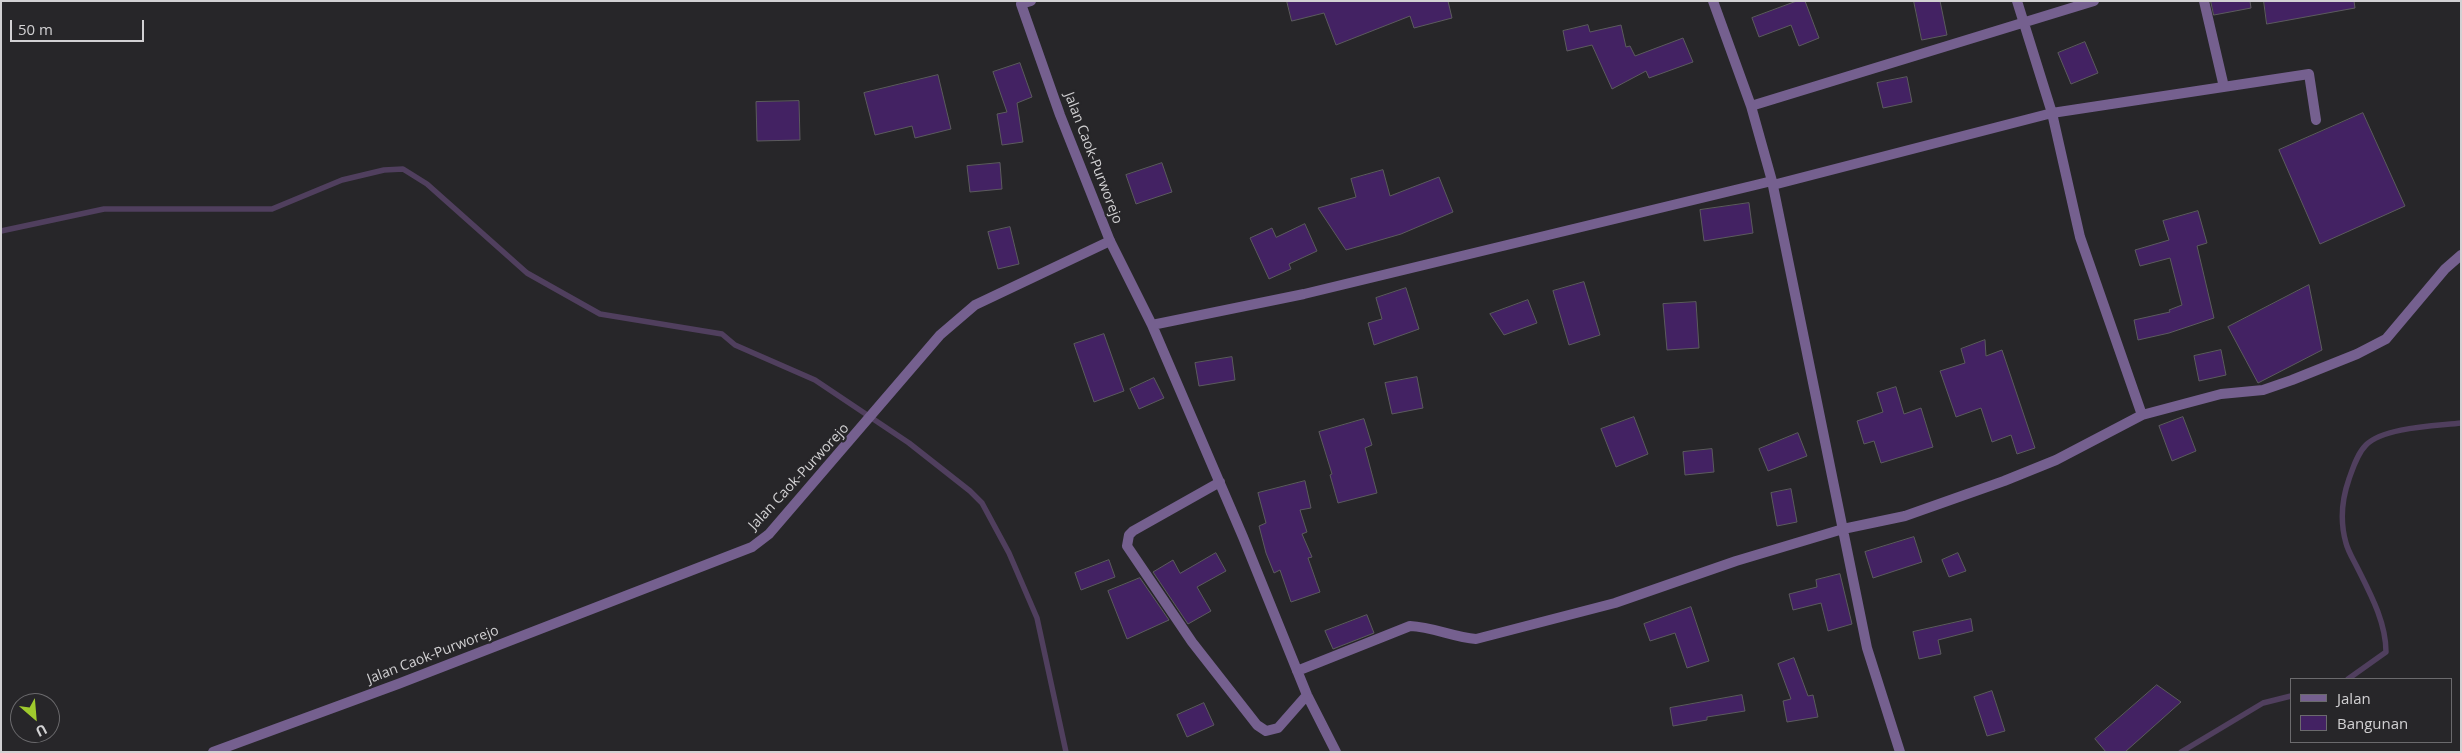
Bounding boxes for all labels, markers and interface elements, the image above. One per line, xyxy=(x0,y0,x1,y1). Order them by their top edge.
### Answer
scale bar xyxy=(12,10,146,42)
text: 50 m xyxy=(18,19,53,39)
street label: Jalan Caok-Purworejo xyxy=(1060,90,1126,226)
street label: Jalan Caok-Purworejo xyxy=(745,420,853,534)
street label: Jalan Caok-Purworejo xyxy=(365,622,501,688)
legend xyxy=(2290,678,2452,743)
text: Jalan xyxy=(2337,688,2371,708)
north arrow xyxy=(10,693,60,743)
text: Bangunan xyxy=(2337,713,2408,733)
text: U xyxy=(33,720,51,742)

